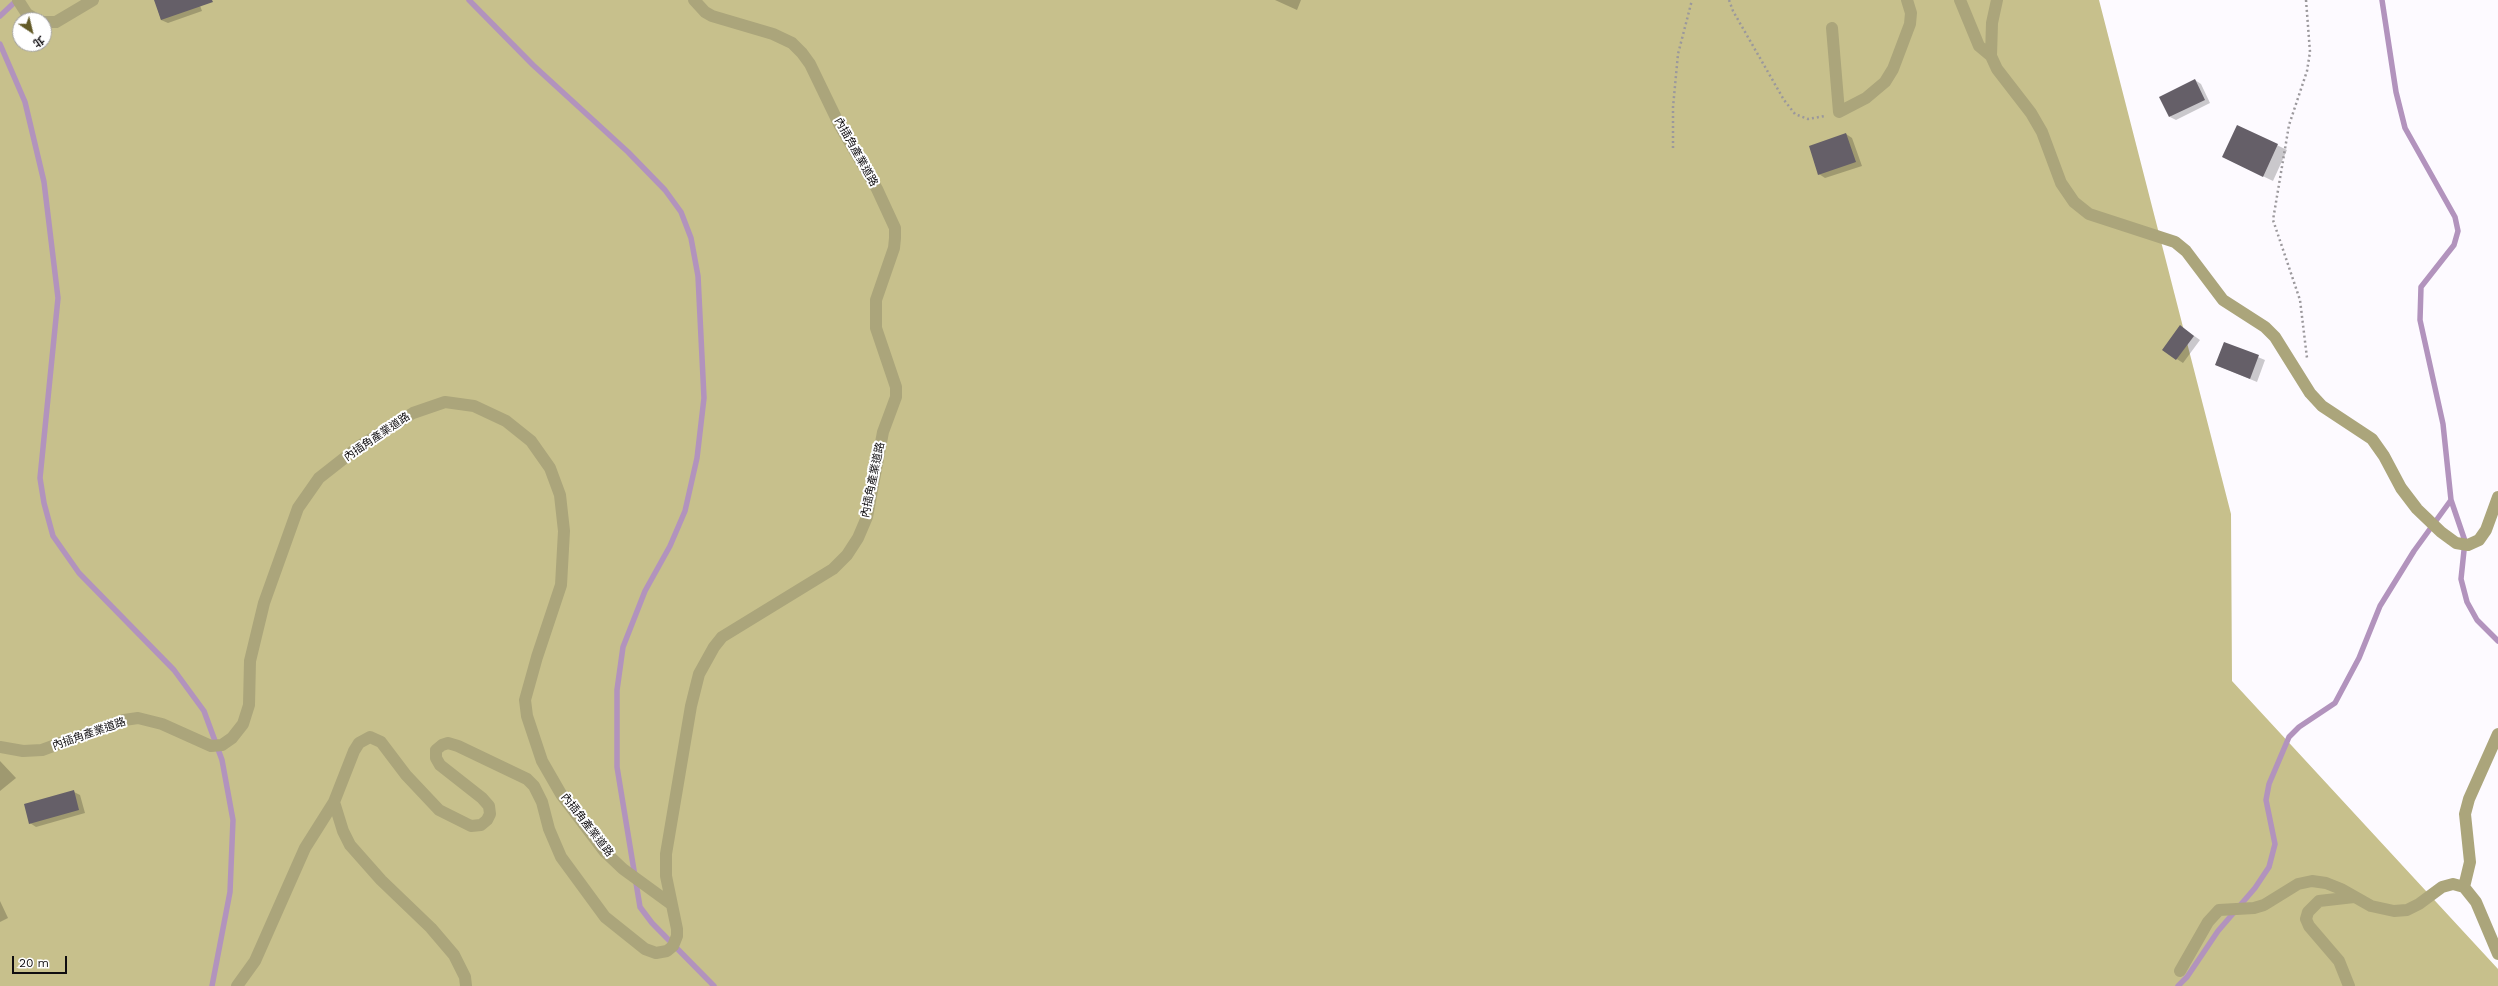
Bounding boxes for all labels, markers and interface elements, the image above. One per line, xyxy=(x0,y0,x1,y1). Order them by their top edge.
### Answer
north arrow xyxy=(12,12,52,52)
text: 北 xyxy=(30,33,47,50)
street label: 內插角產業道路 xyxy=(832,115,880,189)
street label: 內插角產業道路 xyxy=(341,410,413,464)
street label: 內插角產業道路 xyxy=(859,441,887,519)
street label: 內插角產業道路 xyxy=(50,715,128,753)
street label: 內插角產業道路 xyxy=(558,791,616,859)
scale bar xyxy=(14,948,69,974)
text: 20 m xyxy=(19,956,49,970)

